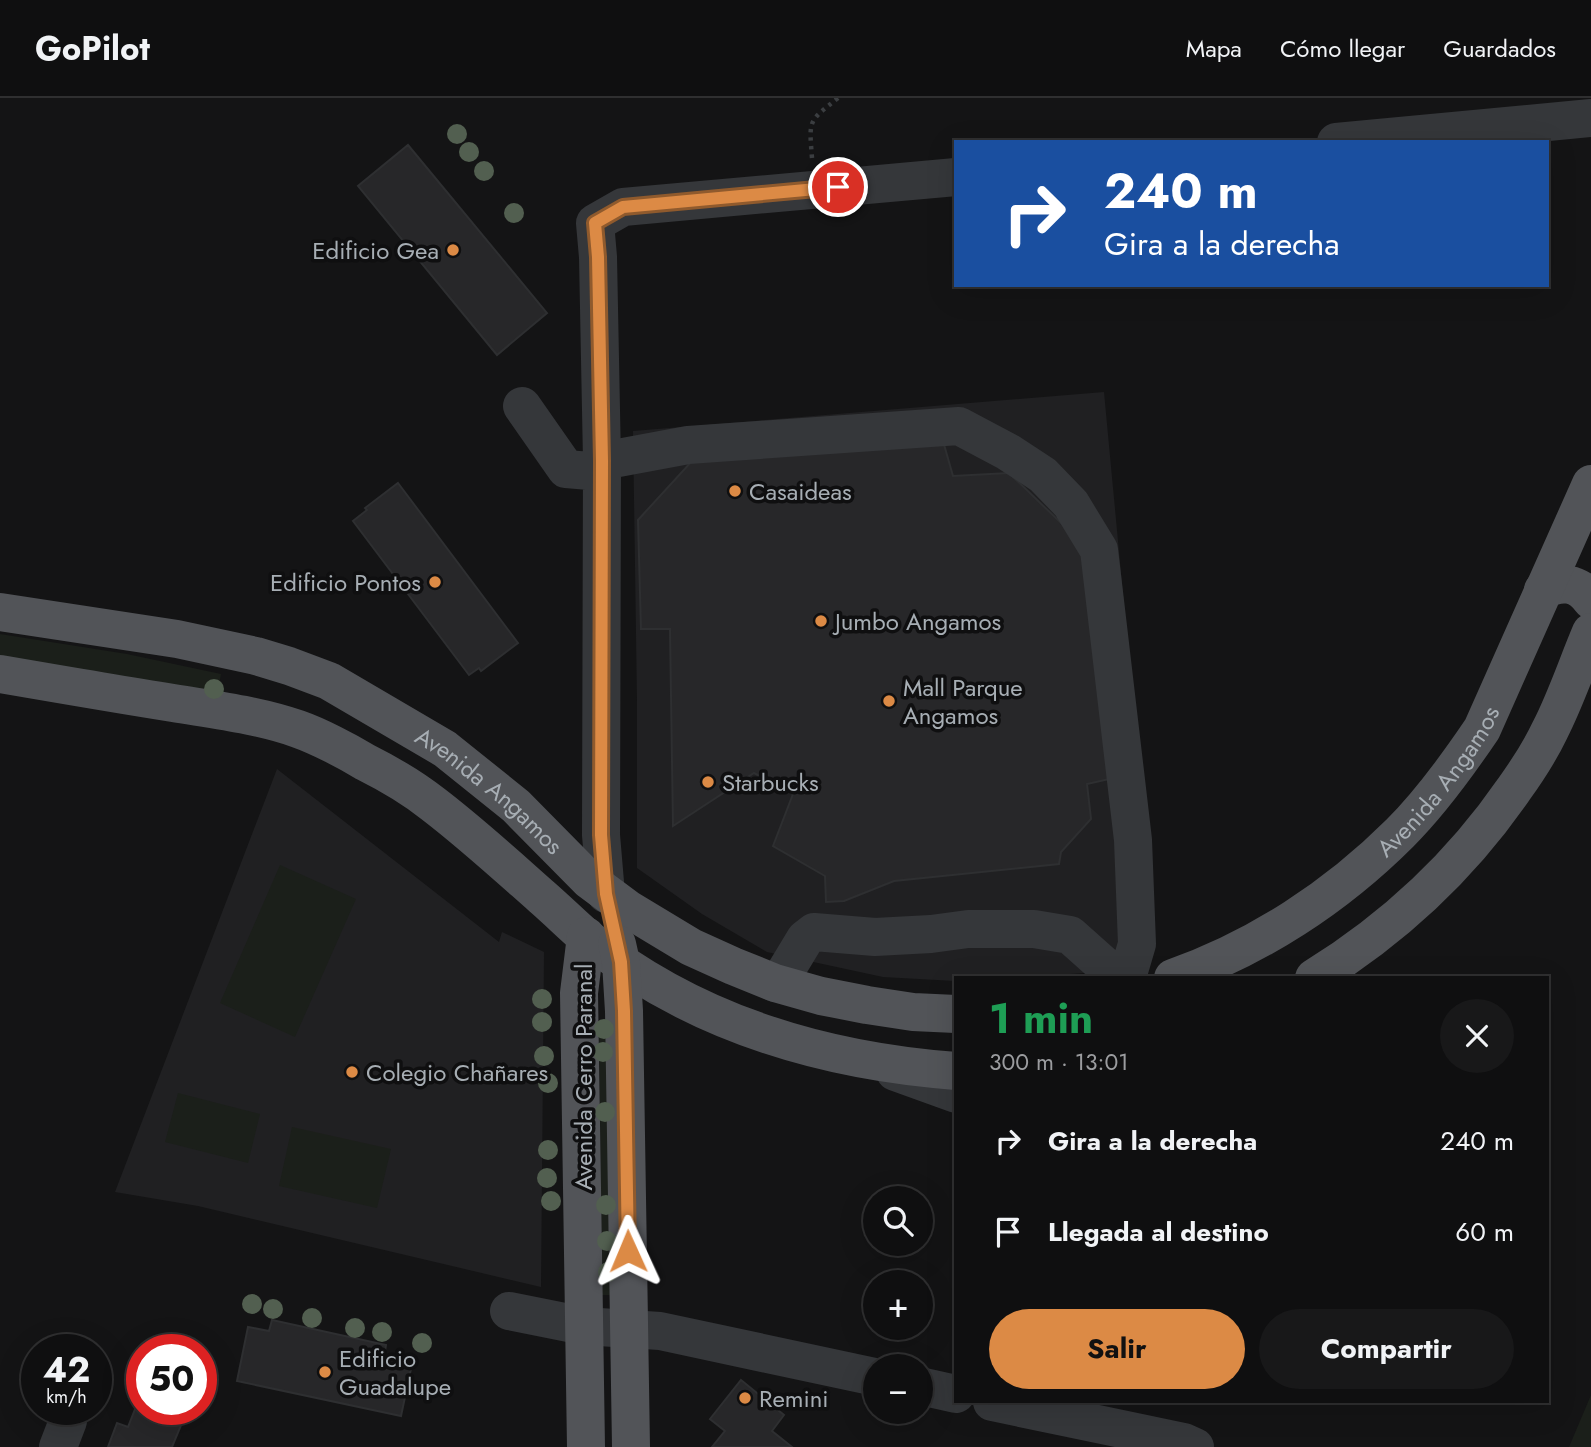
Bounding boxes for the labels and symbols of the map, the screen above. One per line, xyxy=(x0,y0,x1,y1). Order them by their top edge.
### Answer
pin xyxy=(808,157,868,217)
place label: Edificio Gea xyxy=(312,233,439,268)
marker: Edificio Gea xyxy=(445,242,461,258)
place label: Casaideas xyxy=(749,474,852,509)
marker: Casaideas xyxy=(727,483,743,499)
place label: Edificio Pontos xyxy=(270,565,421,600)
marker: Edificio Pontos xyxy=(427,574,443,590)
place label: Jumbo Angamos xyxy=(832,604,1001,639)
marker: Jumbo Angamos xyxy=(813,613,829,629)
place label: Mall Parque Angamos xyxy=(903,670,1023,733)
marker: Mall Parque Angamos xyxy=(881,693,897,709)
street label: Avenida Angamos xyxy=(1368,700,1508,865)
street label: Avenida Angamos xyxy=(409,718,572,862)
place label: Starbucks xyxy=(722,765,819,800)
marker: Starbucks xyxy=(700,774,716,790)
street label: Avenida Cerro Paranal xyxy=(566,963,601,1191)
place label: Colegio Chañares xyxy=(366,1055,548,1090)
marker: Colegio Chañares xyxy=(344,1064,360,1080)
position arrow xyxy=(591,1214,665,1288)
speed limit sign: 50 xyxy=(126,1334,217,1425)
place label: Edificio Guadalupe xyxy=(339,1341,451,1404)
marker: Edificio Guadalupe xyxy=(317,1364,333,1380)
place label: Remini xyxy=(759,1381,829,1416)
marker: Remini xyxy=(737,1390,753,1406)

